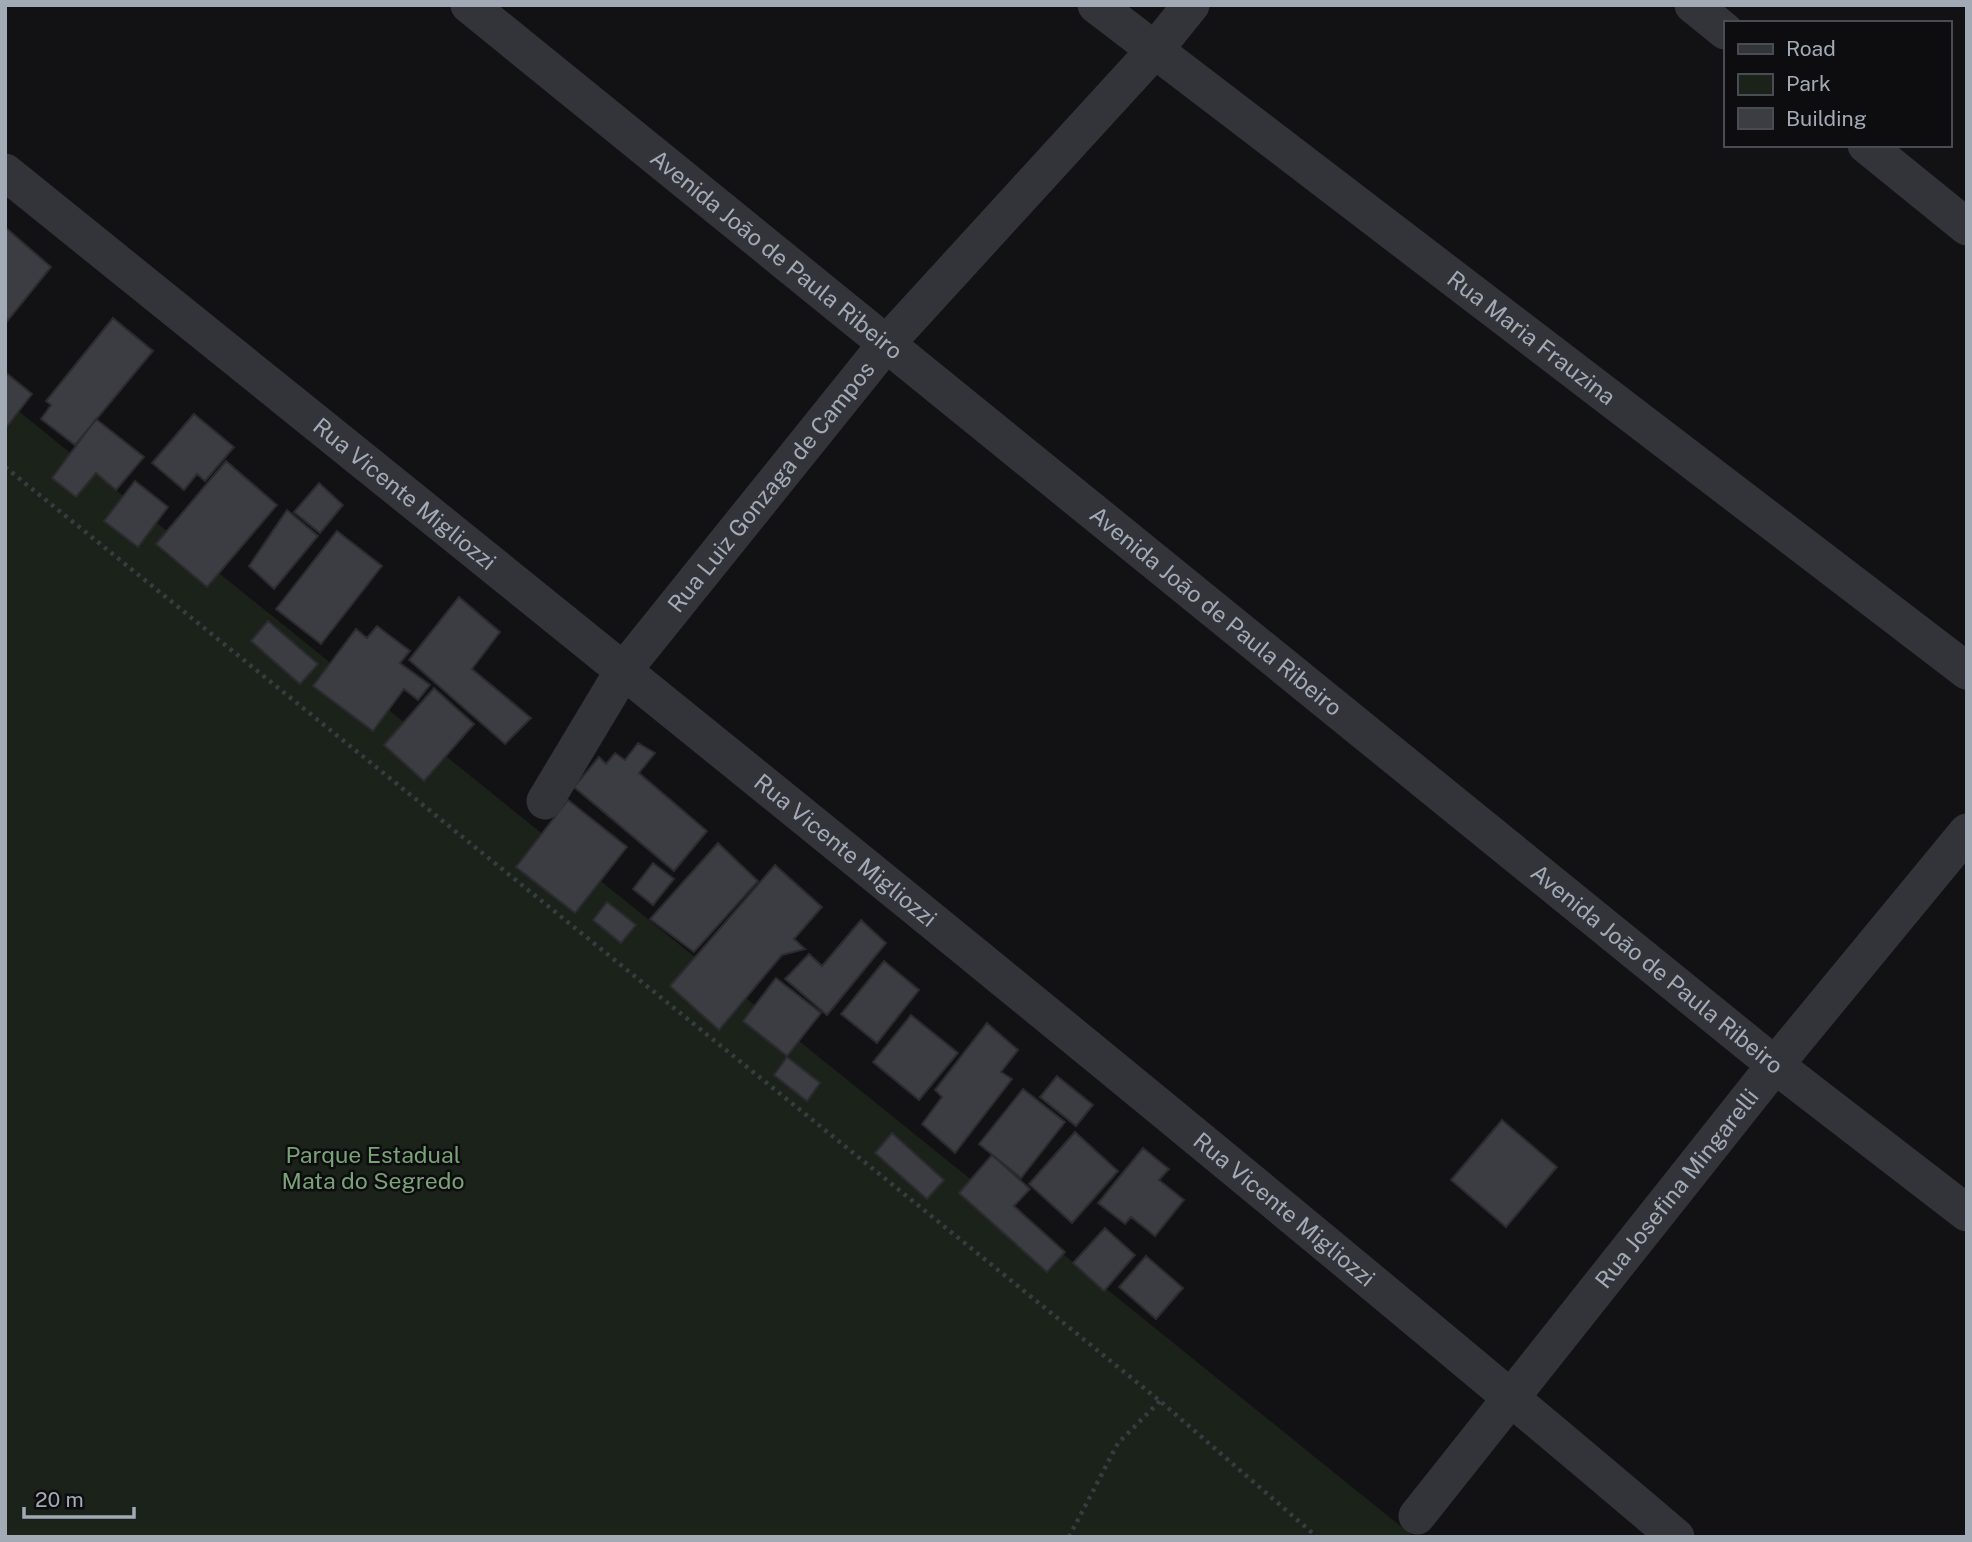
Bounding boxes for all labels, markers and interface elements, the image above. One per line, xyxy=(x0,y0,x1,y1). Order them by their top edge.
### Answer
legend xyxy=(1724,21,1951,147)
text: Road xyxy=(1786,36,1836,61)
text: Park xyxy=(1786,71,1831,96)
text: Building xyxy=(1786,106,1867,131)
street label: Avenida João de Paula Ribeiro xyxy=(645,144,908,364)
street label: Rua Maria Frauzina xyxy=(1442,265,1621,410)
street label: Rua Luiz Gonzaga de Campos xyxy=(662,356,880,617)
street label: Rua Vicente Migliozzi xyxy=(308,412,502,575)
street label: Avenida João de Paula Ribeiro xyxy=(1085,501,1348,721)
street label: Rua Vicente Migliozzi xyxy=(749,768,942,932)
street label: Avenida João de Paula Ribeiro xyxy=(1526,858,1789,1079)
street label: Rua Josefina Mingarelli xyxy=(1589,1083,1764,1293)
street label: Rua Vicente Migliozzi xyxy=(1188,1126,1380,1292)
park label: Parque Estadual Mata do Segredo xyxy=(282,1141,464,1194)
scale bar xyxy=(24,1476,135,1520)
text: 20 m xyxy=(35,1487,84,1512)

